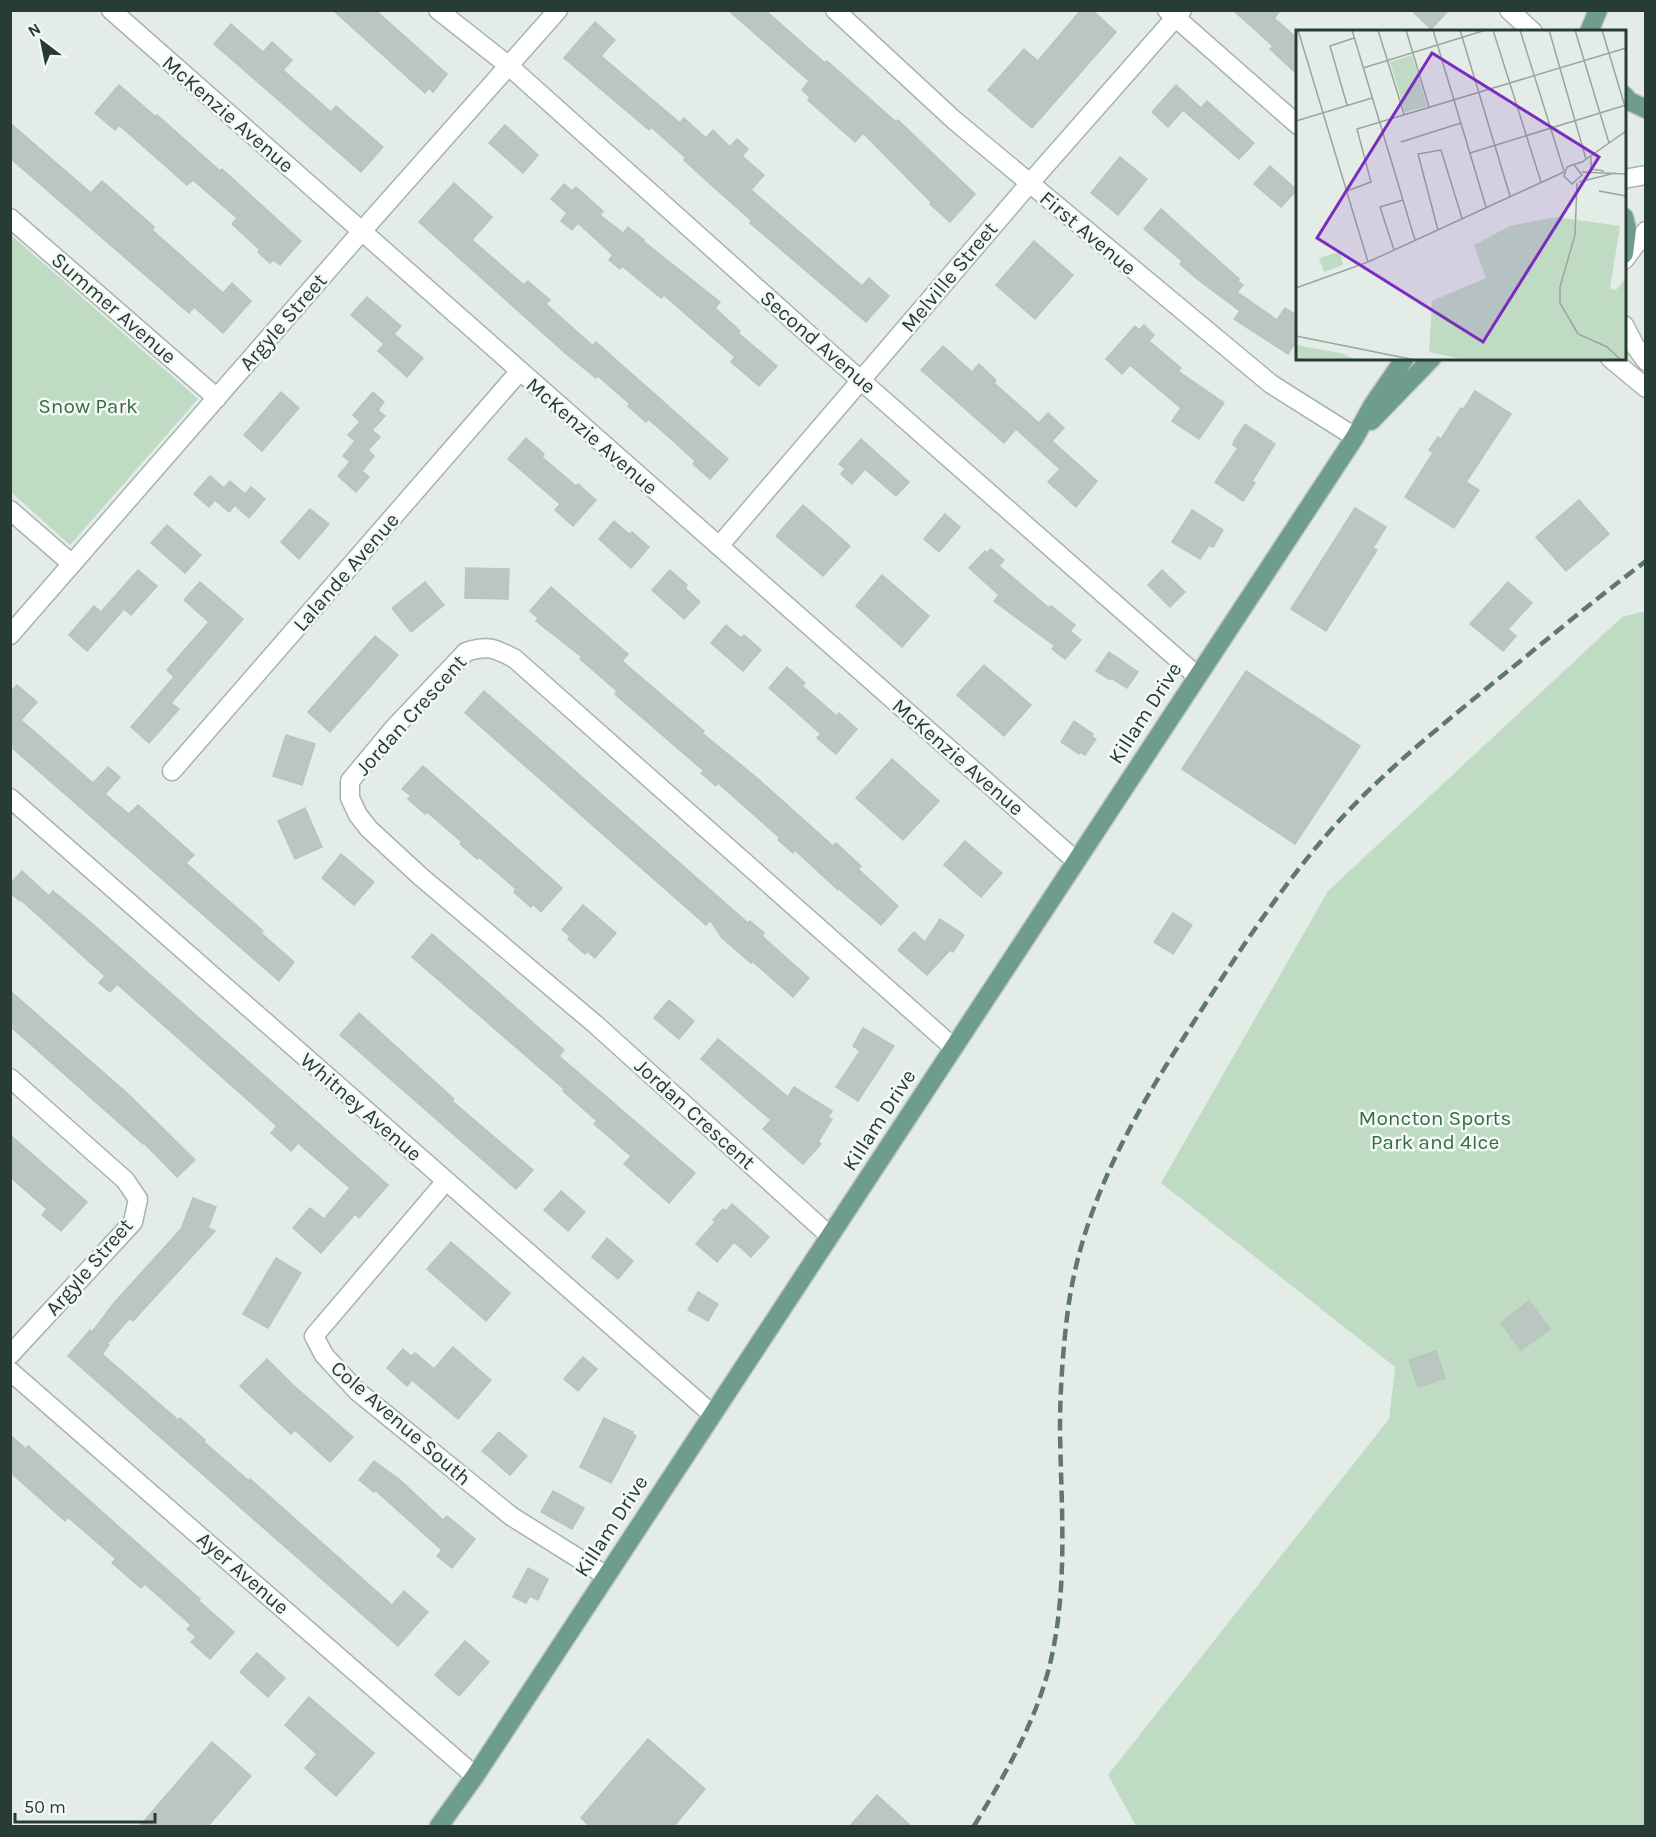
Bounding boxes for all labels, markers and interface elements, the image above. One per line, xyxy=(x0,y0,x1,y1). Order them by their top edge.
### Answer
north arrow xyxy=(12,12,72,72)
text: N xyxy=(24,19,44,41)
inset map xyxy=(1296,30,1626,360)
street label: McKenzie Avenue xyxy=(158,51,298,177)
street label: First Avenue xyxy=(1035,186,1141,280)
street label: Melville Street xyxy=(896,217,1002,337)
street label: Summer Avenue xyxy=(47,247,181,369)
street label: Argyle Street xyxy=(234,269,332,375)
street label: Second Avenue xyxy=(755,285,881,399)
street label: McKenzie Avenue xyxy=(522,373,662,499)
park label: Snow Park xyxy=(38,394,138,418)
street label: Lalande Avenue xyxy=(288,508,404,636)
street label: Jordan Crescent xyxy=(351,650,471,780)
street label: Killam Drive xyxy=(1103,658,1187,768)
street label: McKenzie Avenue xyxy=(888,694,1028,820)
street label: Whitney Avenue xyxy=(295,1048,427,1166)
street label: Jordan Crescent xyxy=(630,1054,760,1174)
street label: Killam Drive xyxy=(837,1065,921,1175)
park label: Moncton Sports Park and 4Ice xyxy=(1359,1106,1511,1154)
street label: Argyle Street xyxy=(40,1214,138,1320)
street label: Cole Avenue South xyxy=(326,1356,476,1490)
street label: Killam Drive xyxy=(569,1471,653,1581)
street label: Ayer Avenue xyxy=(192,1527,294,1619)
scale bar xyxy=(15,1786,154,1824)
text: 50 m xyxy=(24,1796,66,1818)

